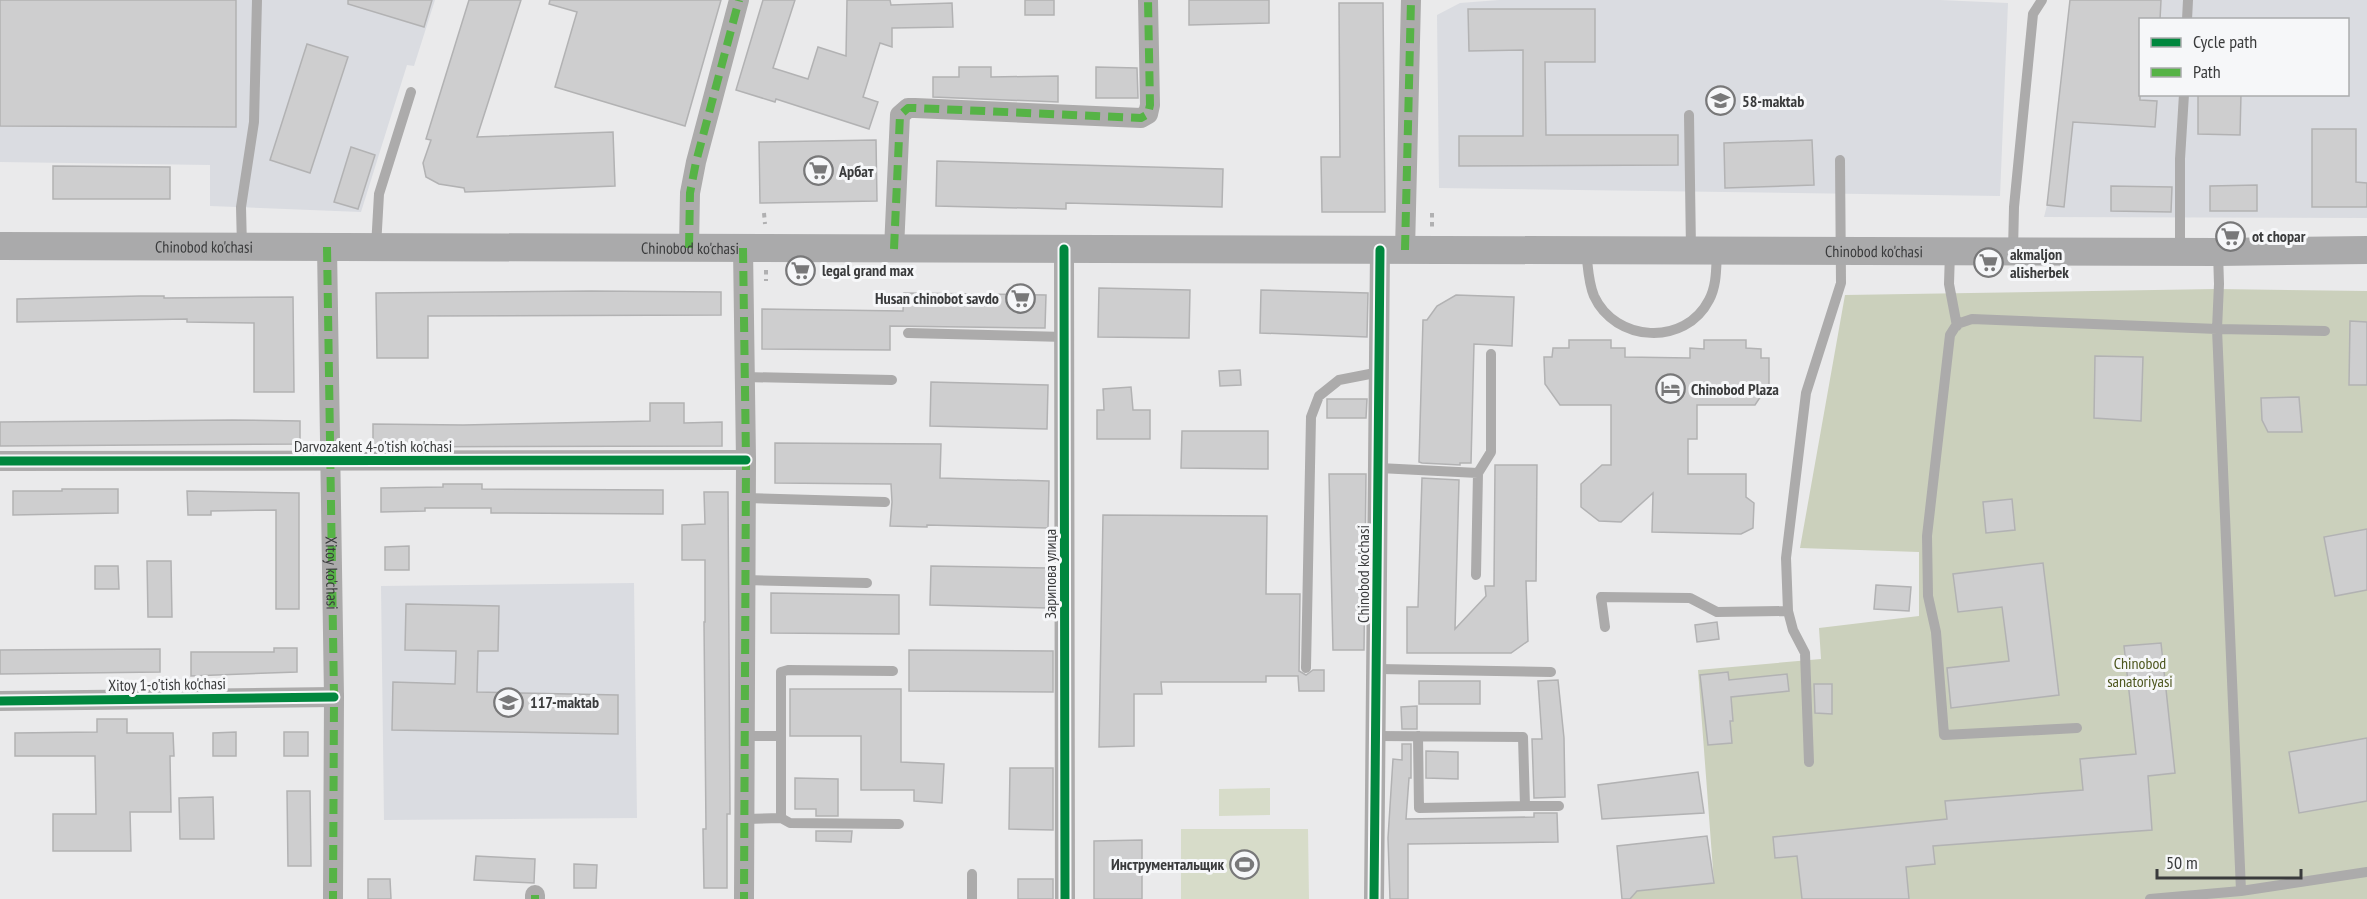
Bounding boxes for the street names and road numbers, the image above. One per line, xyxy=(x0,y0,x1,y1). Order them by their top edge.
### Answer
street label: Chinobod ko'chasi xyxy=(155,236,253,257)
street label: Chinobod ko'chasi xyxy=(641,238,739,258)
street label: Chinobod ko'chasi xyxy=(1825,241,1923,261)
street label: Darvozakent 4-o'tish ko'chasi xyxy=(294,436,452,456)
street label: Chinobod ko'chasi xyxy=(1353,525,1373,623)
street label: Зарипова улица xyxy=(1040,529,1060,619)
street label: Xitoy ko'chasi xyxy=(322,536,343,610)
street label: Xitoy 1-o'tish ko'chasi xyxy=(108,673,226,695)

